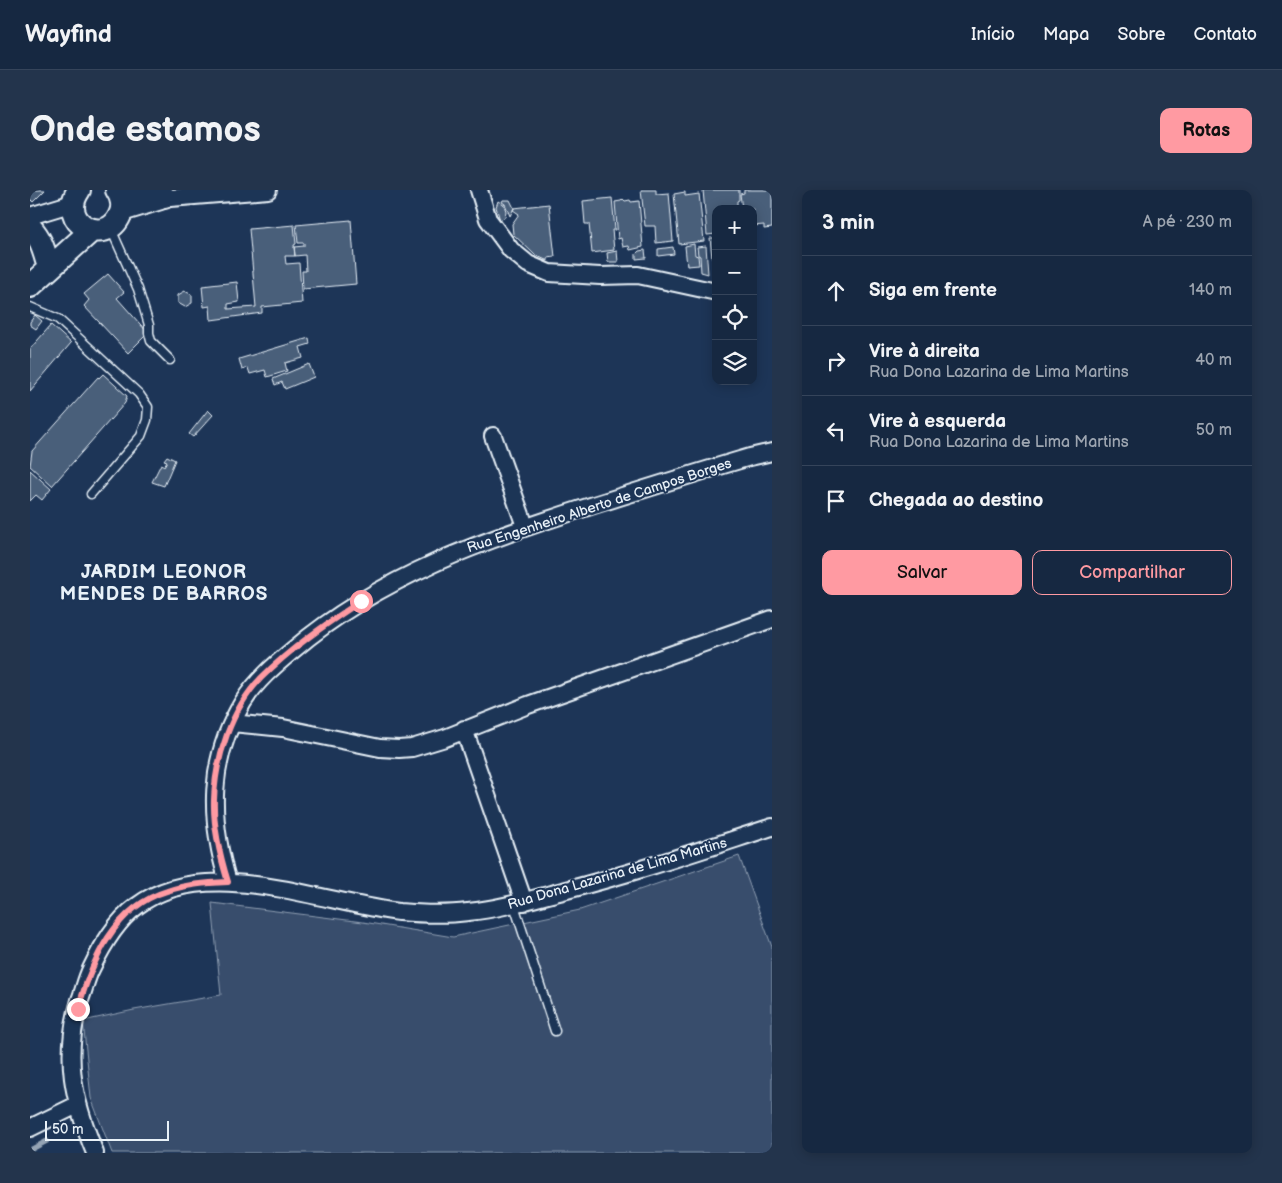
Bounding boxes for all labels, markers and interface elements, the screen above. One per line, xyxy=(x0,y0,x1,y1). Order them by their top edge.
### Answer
text: Wayfind xyxy=(25,20,112,49)
text: Início xyxy=(971,24,1015,45)
text: Mapa xyxy=(1043,24,1089,45)
text: Sobre xyxy=(1117,24,1165,45)
text: Contato xyxy=(1193,24,1257,45)
button: Rotas xyxy=(1160,108,1252,153)
text: Onde estamos xyxy=(30,109,261,152)
map controls xyxy=(712,205,757,385)
button: + xyxy=(712,205,757,250)
text: 3 min xyxy=(822,210,875,235)
text: A pé · 230 m xyxy=(1143,213,1232,232)
button: − xyxy=(712,250,757,295)
icon: ahead xyxy=(822,277,850,305)
text: Siga em frente xyxy=(869,279,997,302)
text: 140 m xyxy=(1189,281,1232,300)
button: locate xyxy=(712,295,757,340)
button: layers xyxy=(712,340,757,385)
text: Vire à direita xyxy=(869,340,980,363)
icon: right xyxy=(822,347,850,375)
text: 40 m xyxy=(1195,351,1232,370)
text: Rua Dona Lazarina de Lima Martins xyxy=(869,363,1129,382)
text: Vire à esquerda xyxy=(869,410,1006,433)
icon: left xyxy=(822,417,850,445)
text: 50 m xyxy=(1196,421,1232,440)
text: Rua Dona Lazarina de Lima Martins xyxy=(869,433,1129,452)
street label: Rua Engenheiro Alberto de Campos Borges xyxy=(465,455,734,556)
icon: arrive xyxy=(822,487,850,515)
text: Chegada ao destino xyxy=(869,489,1043,512)
button: Salvar xyxy=(822,550,1022,595)
button: Compartilhar xyxy=(1032,550,1232,595)
district label: JARDIM LEONOR MENDES DE BARROS xyxy=(60,561,268,606)
route start xyxy=(350,590,373,613)
street label: Rua Dona Lazarina de Lima Martins xyxy=(506,834,729,913)
route end xyxy=(67,998,90,1021)
scale bar xyxy=(45,1118,169,1141)
text: 50 m xyxy=(52,1121,84,1138)

